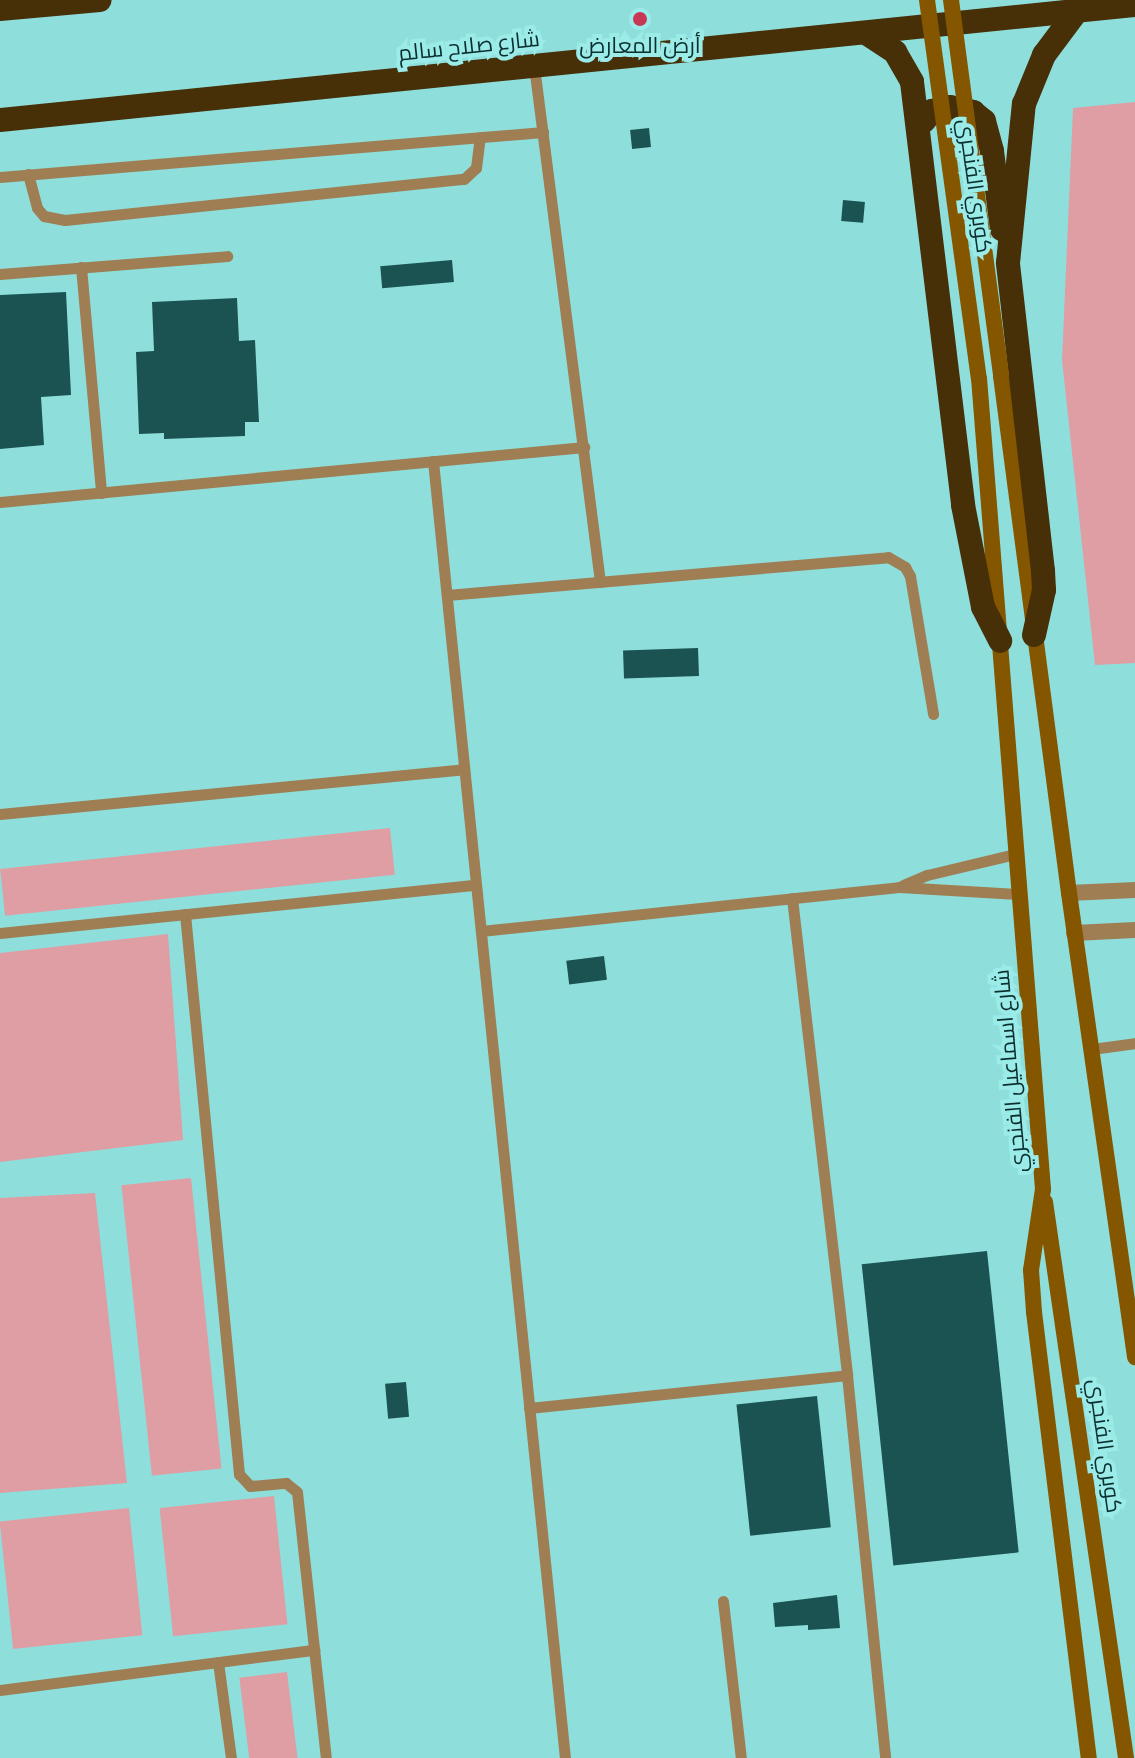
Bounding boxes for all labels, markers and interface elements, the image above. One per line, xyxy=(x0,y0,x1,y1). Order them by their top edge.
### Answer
marker: أرض المعارض xyxy=(629,8,651,30)
street label: شارع صلاح سالم xyxy=(397,26,541,68)
place label: أرض المعارض xyxy=(579,34,701,60)
street label: كوبري الفنجري xyxy=(952,117,996,255)
street label: شارع اسماعيل الفنجري xyxy=(989,968,1033,1174)
street label: كوبري الفنجري xyxy=(1082,1377,1126,1515)

